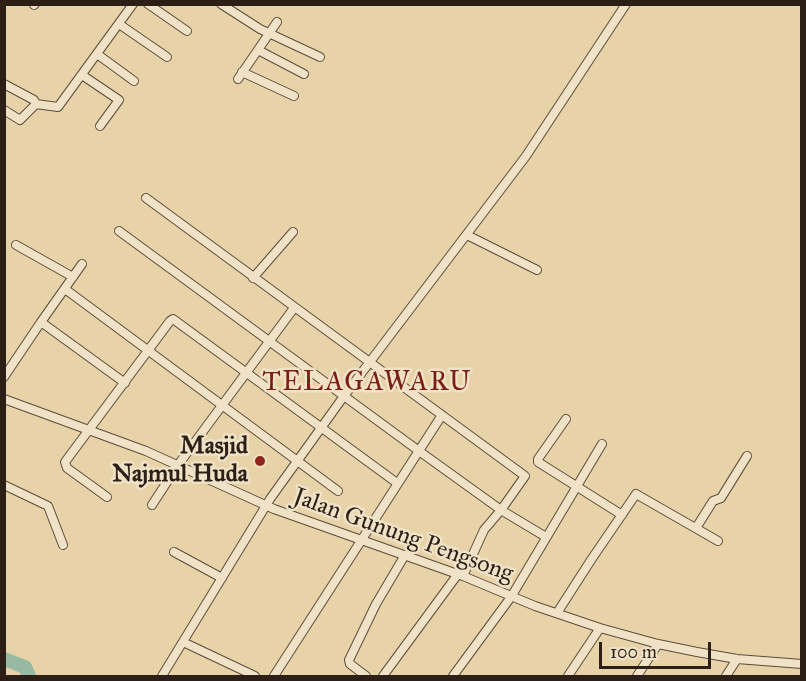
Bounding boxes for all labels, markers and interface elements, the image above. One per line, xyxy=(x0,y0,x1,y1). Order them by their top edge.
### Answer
district label: TELAGAWARU xyxy=(262,367,472,399)
place label: Masjid Najmul Huda xyxy=(112,433,248,489)
marker: Masjid Najmul Huda xyxy=(253,454,267,468)
street label: Jalan Gunung Pengsong xyxy=(289,483,517,589)
scale bar xyxy=(602,630,714,668)
text: 100 m xyxy=(610,641,657,663)

